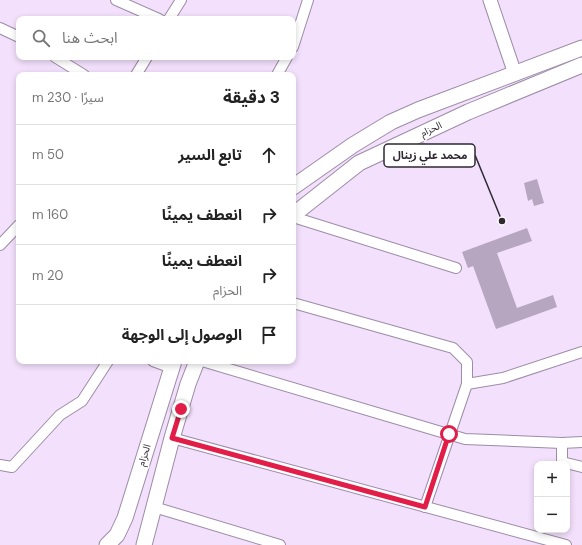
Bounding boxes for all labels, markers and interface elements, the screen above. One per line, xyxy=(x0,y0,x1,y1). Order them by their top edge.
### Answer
search box xyxy=(16,16,296,60)
icon: search xyxy=(30,27,52,49)
text: ابحث هنا xyxy=(62,28,118,48)
text: 3 دقيقة xyxy=(223,86,280,108)
text: سيرًا · 230 m xyxy=(32,89,104,106)
street label: الحزام xyxy=(418,118,445,141)
icon: ahead xyxy=(258,144,280,166)
callout: محمد علي زينال xyxy=(384,144,475,167)
text: تابع السير xyxy=(178,145,242,165)
text: 50 m xyxy=(32,146,64,163)
text: محمد علي زينال xyxy=(393,148,467,165)
icon: right xyxy=(258,204,280,226)
text: انعطف يمينًا xyxy=(162,205,242,225)
text: 160 m xyxy=(32,206,68,223)
text: انعطف يمينًا xyxy=(162,251,242,271)
icon: right xyxy=(258,264,280,286)
text: 20 m xyxy=(32,267,63,284)
text: الحزام xyxy=(213,282,242,299)
icon: arrive xyxy=(258,324,280,346)
text: الوصول إلى الوجهة xyxy=(122,325,242,345)
route end xyxy=(172,400,190,418)
route start xyxy=(440,425,458,443)
street label: الحزام xyxy=(135,442,155,468)
map controls xyxy=(534,461,570,533)
button: + xyxy=(534,461,570,497)
button: − xyxy=(534,497,570,533)

